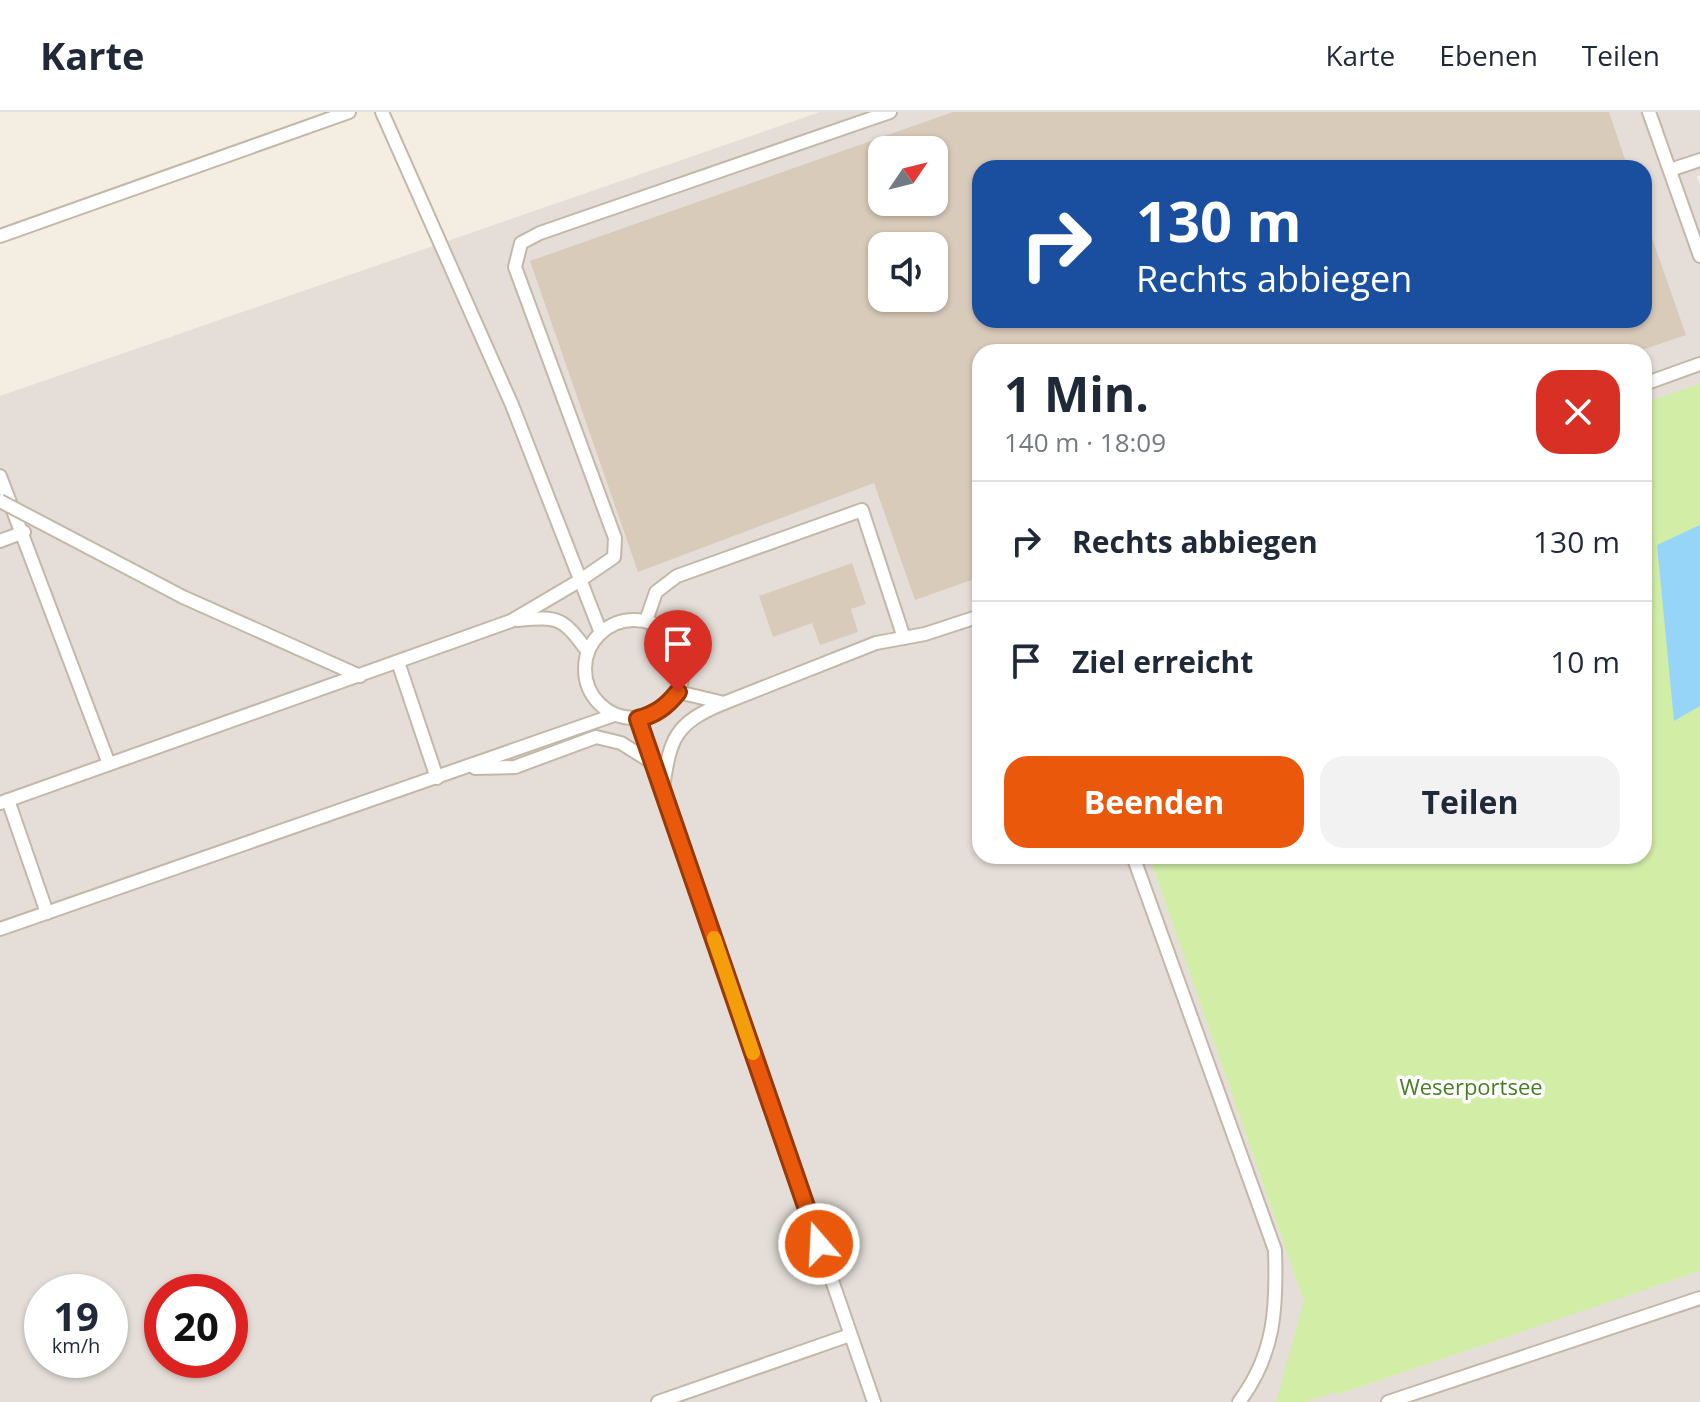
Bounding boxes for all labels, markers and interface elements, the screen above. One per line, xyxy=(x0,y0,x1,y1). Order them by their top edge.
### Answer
text: Karte xyxy=(40,29,144,81)
text: Karte xyxy=(1325,36,1395,74)
text: Ebenen xyxy=(1439,36,1538,74)
text: Teilen xyxy=(1582,36,1660,74)
north arrow xyxy=(868,136,948,216)
map controls xyxy=(868,136,948,312)
text: 130 m xyxy=(1136,182,1302,258)
icon: right xyxy=(1004,192,1108,296)
button: sound xyxy=(868,232,948,312)
text: Rechts abbiegen xyxy=(1136,254,1412,303)
text: 1 Min. xyxy=(1004,361,1149,426)
button: close xyxy=(1536,370,1620,454)
text: 140 m · 18:09 xyxy=(1004,424,1166,460)
icon: right xyxy=(1004,519,1048,563)
text: Rechts abbiegen xyxy=(1072,521,1318,562)
text: 130 m xyxy=(1533,521,1620,562)
pin xyxy=(644,610,712,692)
icon: arrive xyxy=(656,622,700,666)
icon: arrive xyxy=(1004,639,1048,683)
text: Ziel erreicht xyxy=(1072,641,1253,682)
text: 10 m xyxy=(1550,641,1620,682)
button: Beenden xyxy=(1004,756,1304,848)
button: Teilen xyxy=(1320,756,1620,848)
park label: Weserportsee xyxy=(1399,1071,1543,1101)
position arrow xyxy=(777,1202,861,1286)
speed limit sign: 20 xyxy=(144,1274,248,1378)
text: 19 xyxy=(53,1288,99,1343)
text: km/h xyxy=(52,1332,100,1359)

